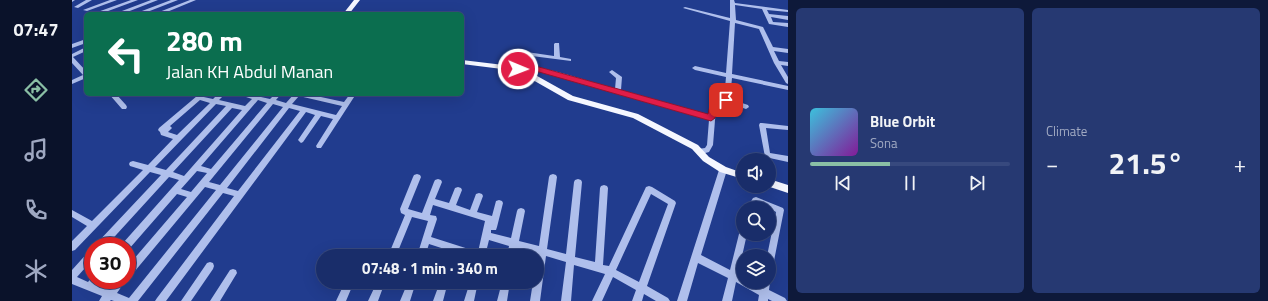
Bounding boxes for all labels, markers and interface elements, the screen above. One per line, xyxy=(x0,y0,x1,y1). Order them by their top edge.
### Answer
text: 07:47 xyxy=(14,16,58,43)
text: 280 m xyxy=(166,19,243,62)
icon: left xyxy=(100,28,152,80)
position arrow xyxy=(497,48,539,90)
text: Jalan KH Abdul Manan xyxy=(166,58,333,85)
icon: directions xyxy=(22,76,50,104)
pin xyxy=(709,83,743,117)
icon: arrive xyxy=(715,89,737,111)
text: Blue Orbit xyxy=(870,110,935,133)
text: Climate xyxy=(1046,121,1087,141)
text: Sona xyxy=(870,133,897,153)
icon: music xyxy=(22,136,50,164)
text: 21.5° xyxy=(1109,140,1183,186)
text: − xyxy=(1046,147,1058,181)
text: + xyxy=(1234,147,1246,181)
map controls xyxy=(736,153,776,289)
button: sound xyxy=(736,153,776,193)
icon: previous xyxy=(832,172,854,194)
icon: pause xyxy=(899,172,921,194)
icon: next xyxy=(966,172,988,194)
icon: phone xyxy=(22,196,50,224)
button: search xyxy=(736,201,776,241)
speed limit sign: 30 xyxy=(84,237,136,289)
button: layers xyxy=(736,249,776,289)
icon: climate xyxy=(22,257,50,285)
text: 07:48 · 1 min · 340 m xyxy=(362,257,498,280)

